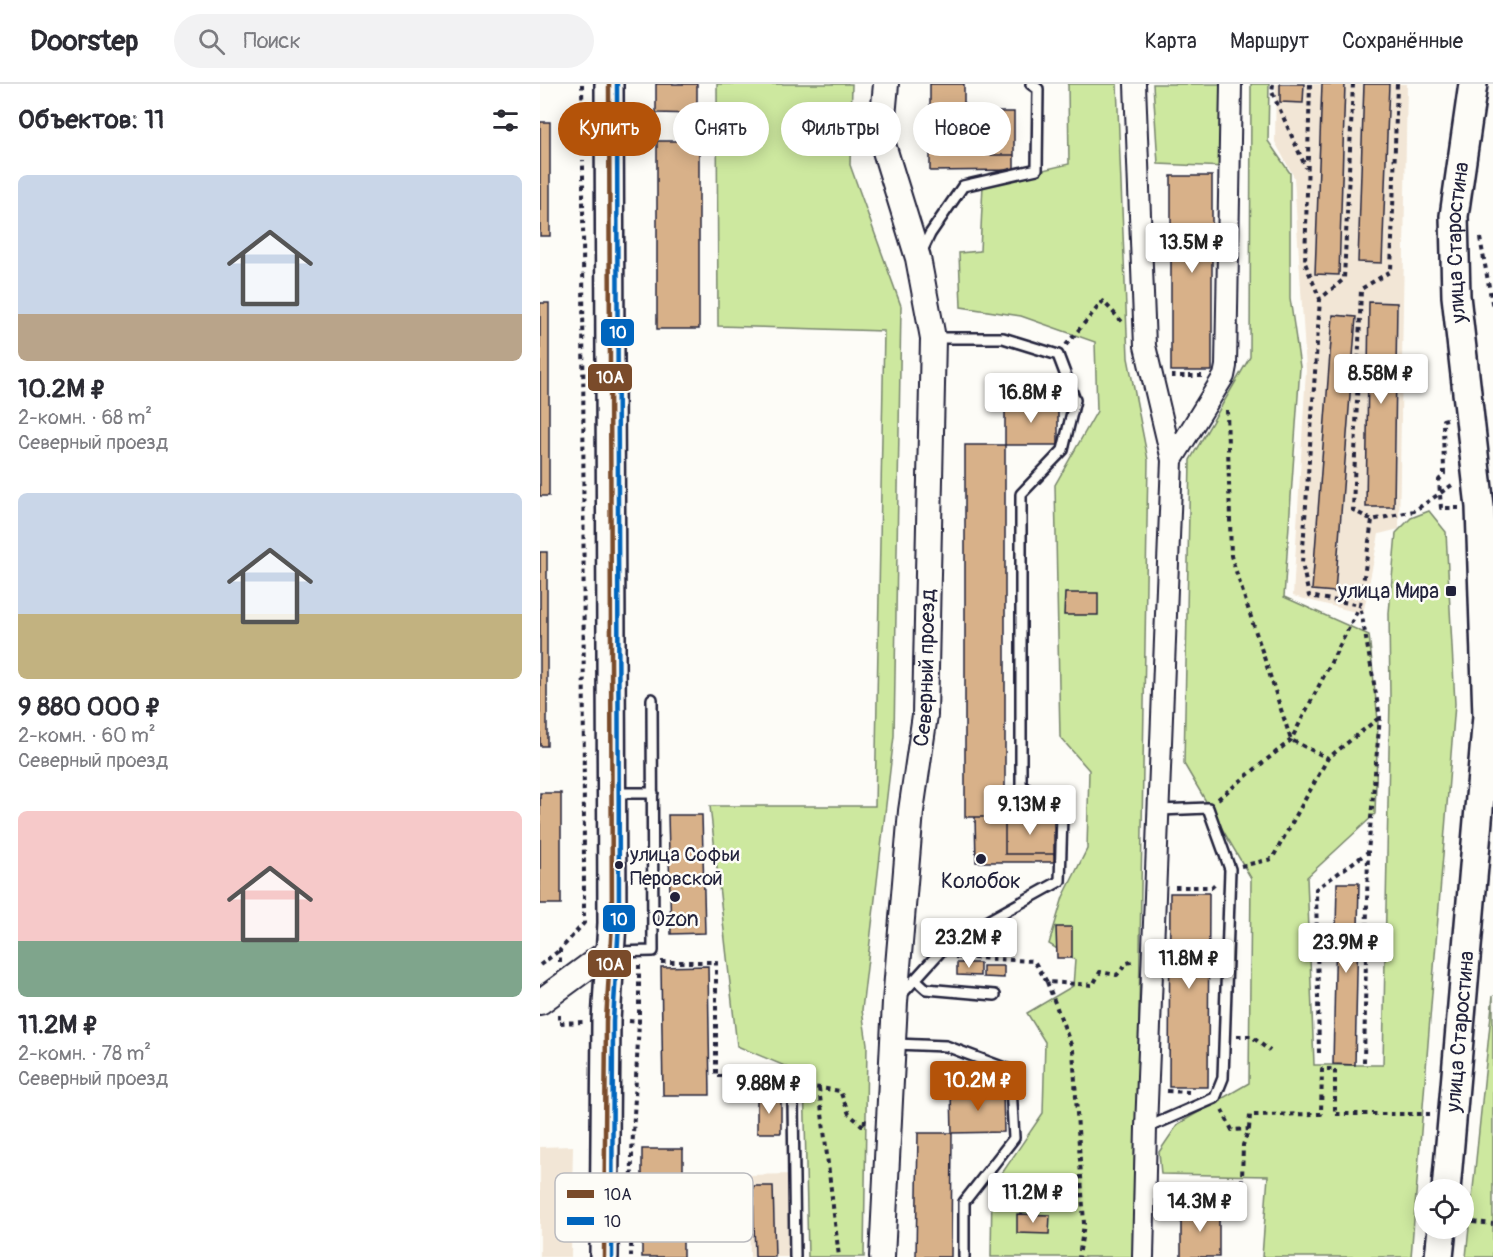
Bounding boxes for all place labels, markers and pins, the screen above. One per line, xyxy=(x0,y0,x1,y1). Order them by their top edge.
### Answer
pin: 13.5M ₽ xyxy=(1137,223,1247,274)
pin: 8.58M ₽ xyxy=(1326,354,1436,405)
pin: 16.8M ₽ xyxy=(976,373,1086,424)
place label: улица Мира xyxy=(1337,578,1439,605)
marker: улица Мира xyxy=(1444,584,1458,598)
pin: 9.13M ₽ xyxy=(975,785,1085,836)
place label: улица Софьи Перовской xyxy=(629,842,740,891)
marker: Колобок xyxy=(974,852,988,866)
marker: улица Софьи Перовской xyxy=(613,859,625,871)
place label: Колобок xyxy=(941,868,1021,895)
marker: Ozon xyxy=(668,890,682,904)
place label: Ozon xyxy=(651,906,699,933)
pin: 23.2M ₽ xyxy=(914,918,1024,969)
pin: 23.9M ₽ xyxy=(1291,923,1401,974)
pin: 11.8M ₽ xyxy=(1134,939,1244,990)
pin: 10.2M ₽ xyxy=(923,1061,1033,1112)
pin: 9.88M ₽ xyxy=(714,1064,824,1115)
pin: 11.2M ₽ xyxy=(978,1173,1088,1224)
pin: 14.3M ₽ xyxy=(1145,1182,1255,1233)

